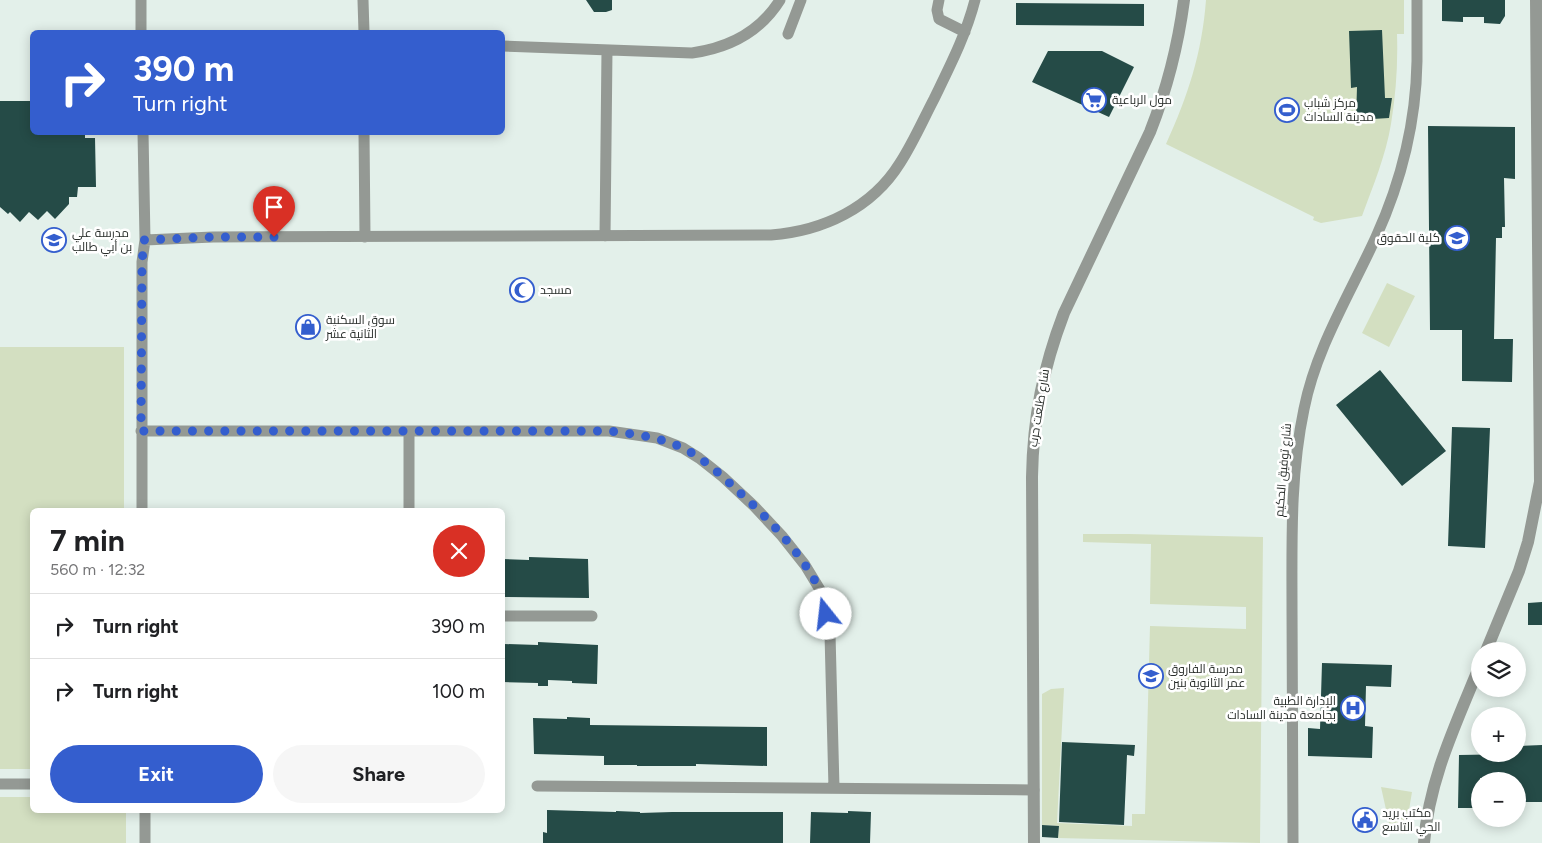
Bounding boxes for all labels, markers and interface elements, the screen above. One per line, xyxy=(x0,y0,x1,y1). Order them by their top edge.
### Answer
text: 390 m xyxy=(133,48,234,90)
icon: right xyxy=(50,50,115,115)
supermarket icon: مول الرباعية xyxy=(1081,87,1107,113)
text: Turn right xyxy=(133,90,228,117)
place label: مول الرباعية xyxy=(1112,93,1172,107)
place label: مركز شباب مدينة السادات xyxy=(1304,96,1374,124)
sports icon: مركز شباب مدينة السادات xyxy=(1274,97,1300,123)
pin xyxy=(253,186,295,237)
icon: arrive xyxy=(260,193,288,221)
school or university icon: كلية الحقوق xyxy=(1444,225,1470,251)
place label: مدرسة علي بن أبي طالب xyxy=(72,226,132,257)
school or university icon: مدرسة علي بن أبي طالب xyxy=(41,227,67,253)
place label: كلية الحقوق xyxy=(1377,231,1440,245)
mosque icon: مسجد xyxy=(509,277,535,303)
place label: مسجد xyxy=(540,283,572,297)
place label: سوق السكنية الثانية عشر xyxy=(325,313,395,341)
shop icon: سوق السكنية الثانية عشر xyxy=(295,314,321,340)
street label: شارع طلعت حرب xyxy=(1026,368,1053,448)
street label: شارع توفيق الحكيم xyxy=(1272,423,1295,518)
text: 7 min xyxy=(50,522,125,559)
button: close xyxy=(433,525,485,577)
text: 560 m · 12:32 xyxy=(50,560,145,579)
position arrow xyxy=(799,587,851,639)
icon: right xyxy=(50,612,78,640)
text: Turn right xyxy=(93,615,179,638)
text: 390 m xyxy=(431,615,485,638)
map controls xyxy=(1471,642,1526,827)
button: layers xyxy=(1471,642,1526,697)
place label: مدرسة الفاروق عمر الثانوية بنين xyxy=(1168,662,1245,690)
school or university icon: مدرسة الفاروق عمر الثانوية بنين xyxy=(1138,663,1164,689)
icon: right xyxy=(50,677,78,705)
text: Turn right xyxy=(93,680,179,703)
text: 100 m xyxy=(432,680,485,703)
place label: الإدارة الطبية بجامعة مدينة السادات xyxy=(1227,694,1336,722)
hospital icon: الإدارة الطبية بجامعة مدينة السادات xyxy=(1340,695,1366,721)
button: + xyxy=(1471,707,1526,762)
button: Exit xyxy=(50,745,263,803)
button: Share xyxy=(273,745,485,803)
button: − xyxy=(1471,772,1526,827)
place label: مكتب بريد الحي التاسع xyxy=(1382,806,1440,837)
public building icon: مكتب بريد الحي التاسع xyxy=(1352,807,1378,833)

